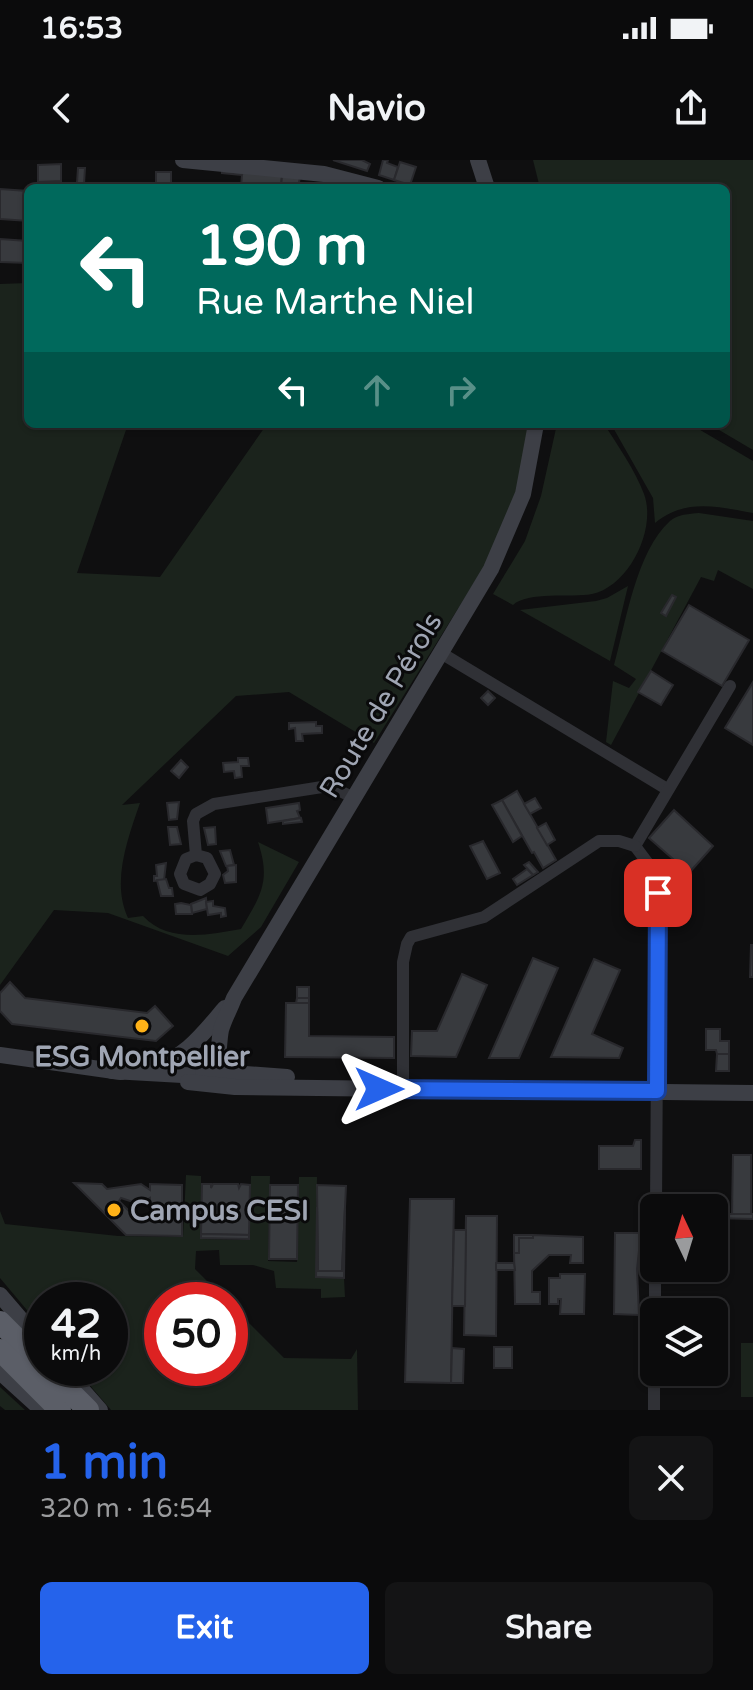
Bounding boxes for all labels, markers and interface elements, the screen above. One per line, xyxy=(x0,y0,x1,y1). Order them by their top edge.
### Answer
text: 16:53 xyxy=(40,10,123,47)
icon: back xyxy=(40,86,84,130)
icon: share xyxy=(669,86,713,130)
text: Navio xyxy=(327,87,426,130)
text: 190 m xyxy=(196,213,367,280)
icon: left xyxy=(64,216,168,320)
text: Rue Marthe Niel xyxy=(196,281,474,324)
icon: left xyxy=(271,368,315,412)
icon: ahead xyxy=(355,368,399,412)
icon: right xyxy=(439,368,483,412)
street label: Route de Pérols xyxy=(312,607,450,804)
pin xyxy=(624,859,692,927)
icon: arrive xyxy=(636,871,680,915)
marker: ESG Montpellier xyxy=(133,1017,151,1035)
place label: ESG Montpellier xyxy=(34,1040,251,1074)
position arrow xyxy=(337,1047,421,1131)
place label: Campus CESI xyxy=(130,1194,309,1228)
north arrow xyxy=(640,1194,728,1282)
map controls xyxy=(640,1194,728,1386)
marker: Campus CESI xyxy=(105,1201,123,1219)
speed limit sign: 50 xyxy=(144,1282,248,1386)
button: layers xyxy=(640,1298,728,1386)
text: 42 xyxy=(51,1300,101,1348)
text: km/h xyxy=(51,1342,101,1366)
text: 1 min xyxy=(40,1434,168,1492)
button: close xyxy=(629,1436,713,1520)
text: 320 m · 16:54 xyxy=(40,1493,212,1524)
button: Exit xyxy=(40,1582,369,1674)
button: Share xyxy=(385,1582,713,1674)

